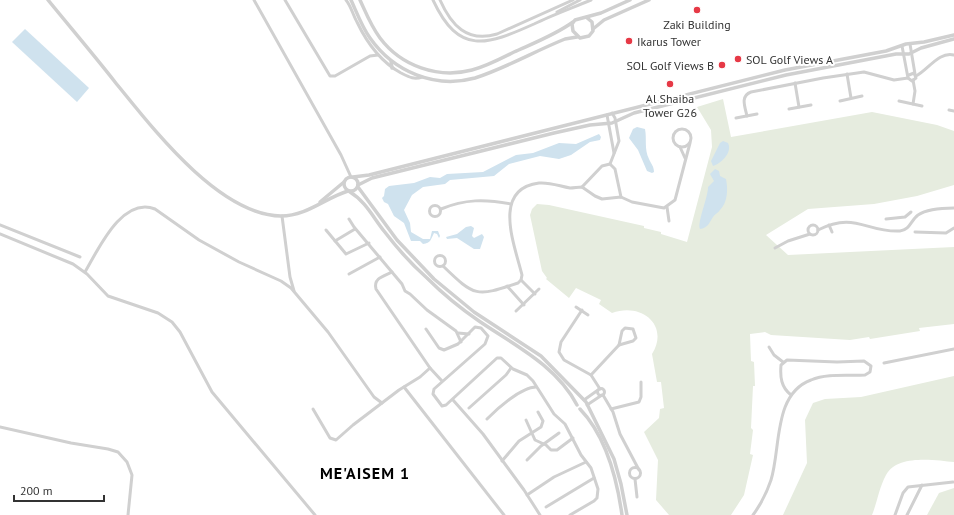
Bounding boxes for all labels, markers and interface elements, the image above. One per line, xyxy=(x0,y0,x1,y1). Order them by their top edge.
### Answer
marker: Zaki Building xyxy=(692,5,702,15)
place label: Zaki Building xyxy=(663,17,731,32)
place label: Ikarus Tower xyxy=(637,34,701,49)
marker: Ikarus Tower xyxy=(624,36,634,46)
place label: SOL Golf Views A xyxy=(746,52,833,67)
marker: SOL Golf Views A xyxy=(733,54,743,64)
place label: SOL Golf Views B xyxy=(626,58,714,73)
marker: SOL Golf Views B xyxy=(717,60,727,70)
marker: Al Shaiba Tower G26 xyxy=(665,79,675,89)
place label: Al Shaiba Tower G26 xyxy=(643,91,697,120)
district label: ME'AISEM 1 xyxy=(320,463,410,483)
scale bar xyxy=(14,477,104,503)
text: 200 m xyxy=(20,483,53,498)

